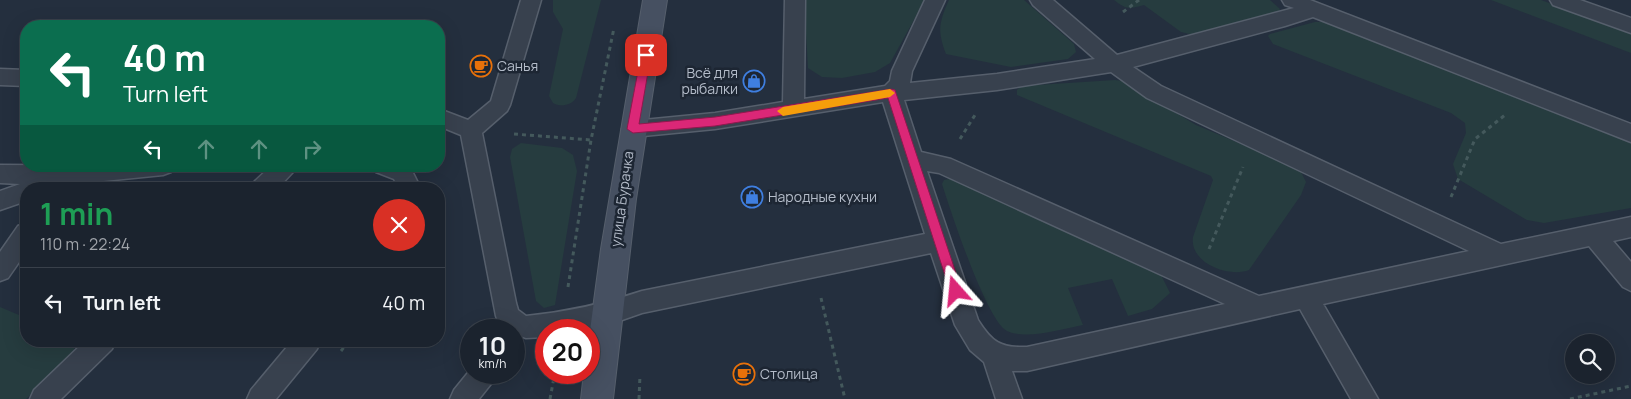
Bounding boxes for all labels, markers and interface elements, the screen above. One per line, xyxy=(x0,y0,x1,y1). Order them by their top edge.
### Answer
text: 40 m xyxy=(123,34,206,82)
pin xyxy=(625,34,667,76)
icon: left xyxy=(40,40,105,105)
icon: arrive xyxy=(632,41,660,69)
cafe icon: Санья xyxy=(469,54,493,78)
place label: Санья xyxy=(497,56,538,75)
place label: Всё для рыбалки xyxy=(681,63,738,98)
shop icon: Всё для рыбалки xyxy=(742,69,766,93)
text: Turn left xyxy=(123,79,208,109)
icon: left xyxy=(139,135,167,163)
icon: ahead xyxy=(192,135,220,163)
icon: ahead xyxy=(245,135,273,163)
icon: right xyxy=(298,135,326,163)
street label: улица Бурачка xyxy=(605,150,638,248)
shop icon: Народные кухни xyxy=(740,185,764,209)
place label: Народные кухни xyxy=(768,187,877,206)
text: 1 min xyxy=(40,193,113,234)
button: close xyxy=(373,199,425,251)
text: 110 m · 22:24 xyxy=(40,233,130,255)
position arrow xyxy=(929,264,981,316)
icon: left xyxy=(40,289,68,317)
text: Turn left xyxy=(83,290,161,316)
text: 40 m xyxy=(382,290,425,316)
speed limit sign: 20 xyxy=(535,319,600,384)
text: 10 xyxy=(479,328,506,363)
map controls xyxy=(1565,334,1615,384)
button: search xyxy=(1565,334,1615,384)
text: km/h xyxy=(479,355,506,372)
cafe icon: Столица xyxy=(732,362,756,386)
place label: Столица xyxy=(760,364,818,383)

